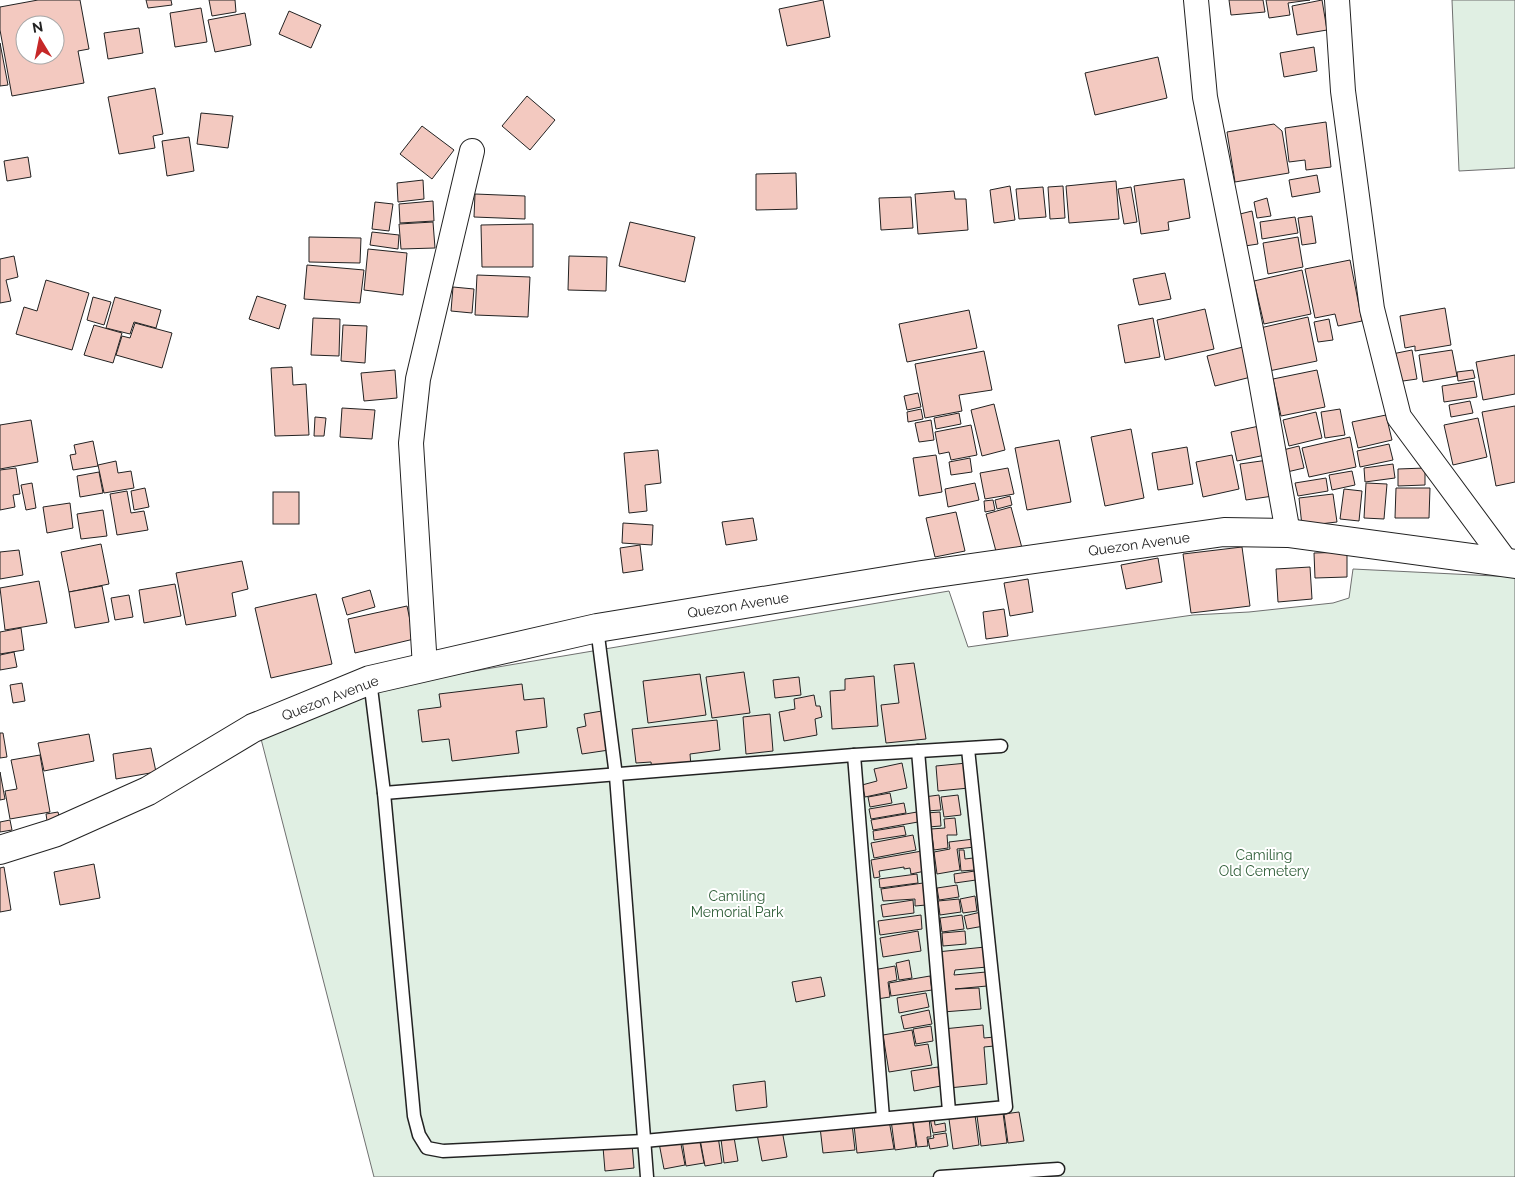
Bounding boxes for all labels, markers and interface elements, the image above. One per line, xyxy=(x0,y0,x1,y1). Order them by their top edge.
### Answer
north arrow xyxy=(15,15,65,65)
text: N xyxy=(31,18,44,36)
street label: Quezon Avenue xyxy=(1087,529,1191,559)
street label: Quezon Avenue xyxy=(686,589,790,621)
street label: Quezon Avenue xyxy=(279,672,381,724)
park label: Camiling Old Cemetery xyxy=(1219,847,1310,879)
park label: Camiling Memorial Park xyxy=(691,888,784,920)

